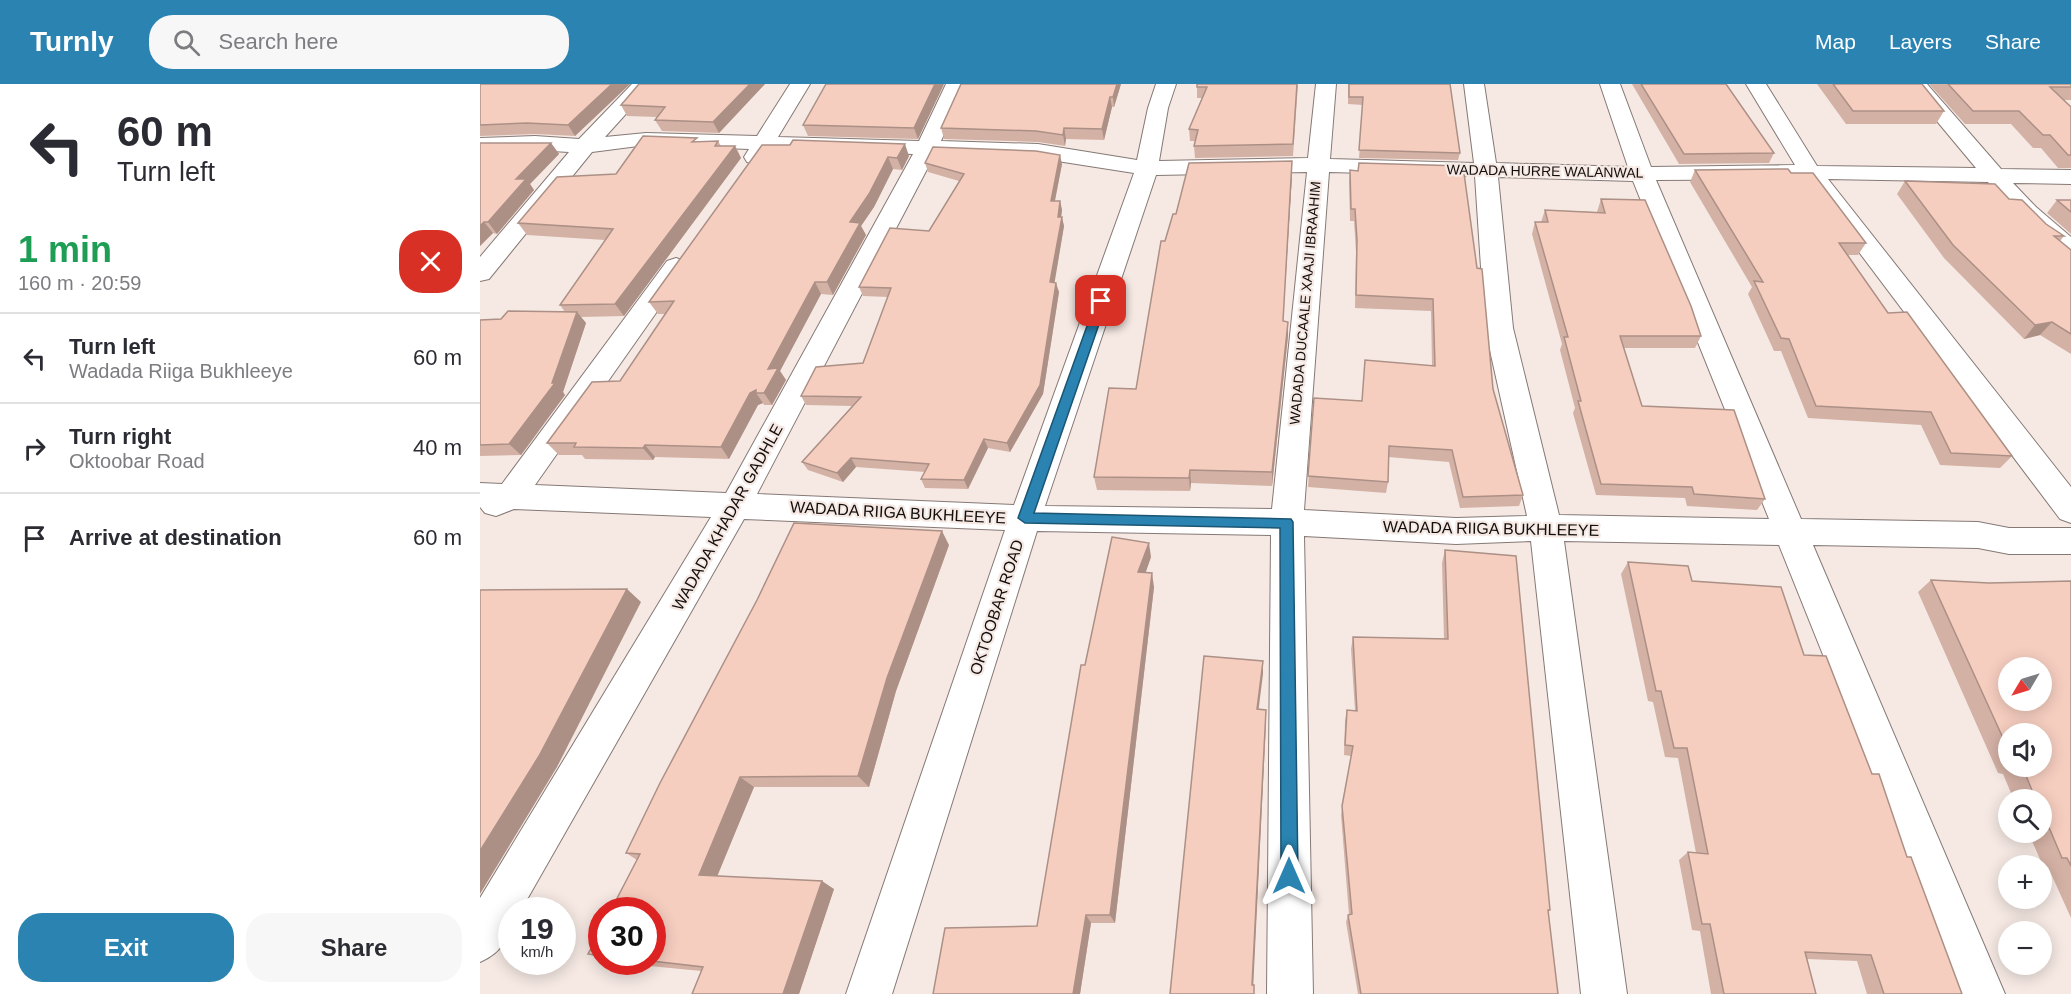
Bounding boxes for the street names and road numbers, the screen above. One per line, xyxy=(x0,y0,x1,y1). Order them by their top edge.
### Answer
street label: WADADA HURRE WALANWAL xyxy=(1446,161,1644,181)
street label: WADADA DUCAALE XAAJI IBRAAHIM xyxy=(1286,180,1324,426)
street label: WADADA KHADAR GADHLE xyxy=(669,421,786,613)
street label: WADADA RIIGA BUKHLEEYE xyxy=(789,498,1006,527)
street label: WADADA RIIGA BUKHLEEYE xyxy=(1383,518,1599,539)
street label: OKTOOBAR ROAD xyxy=(967,537,1026,677)

